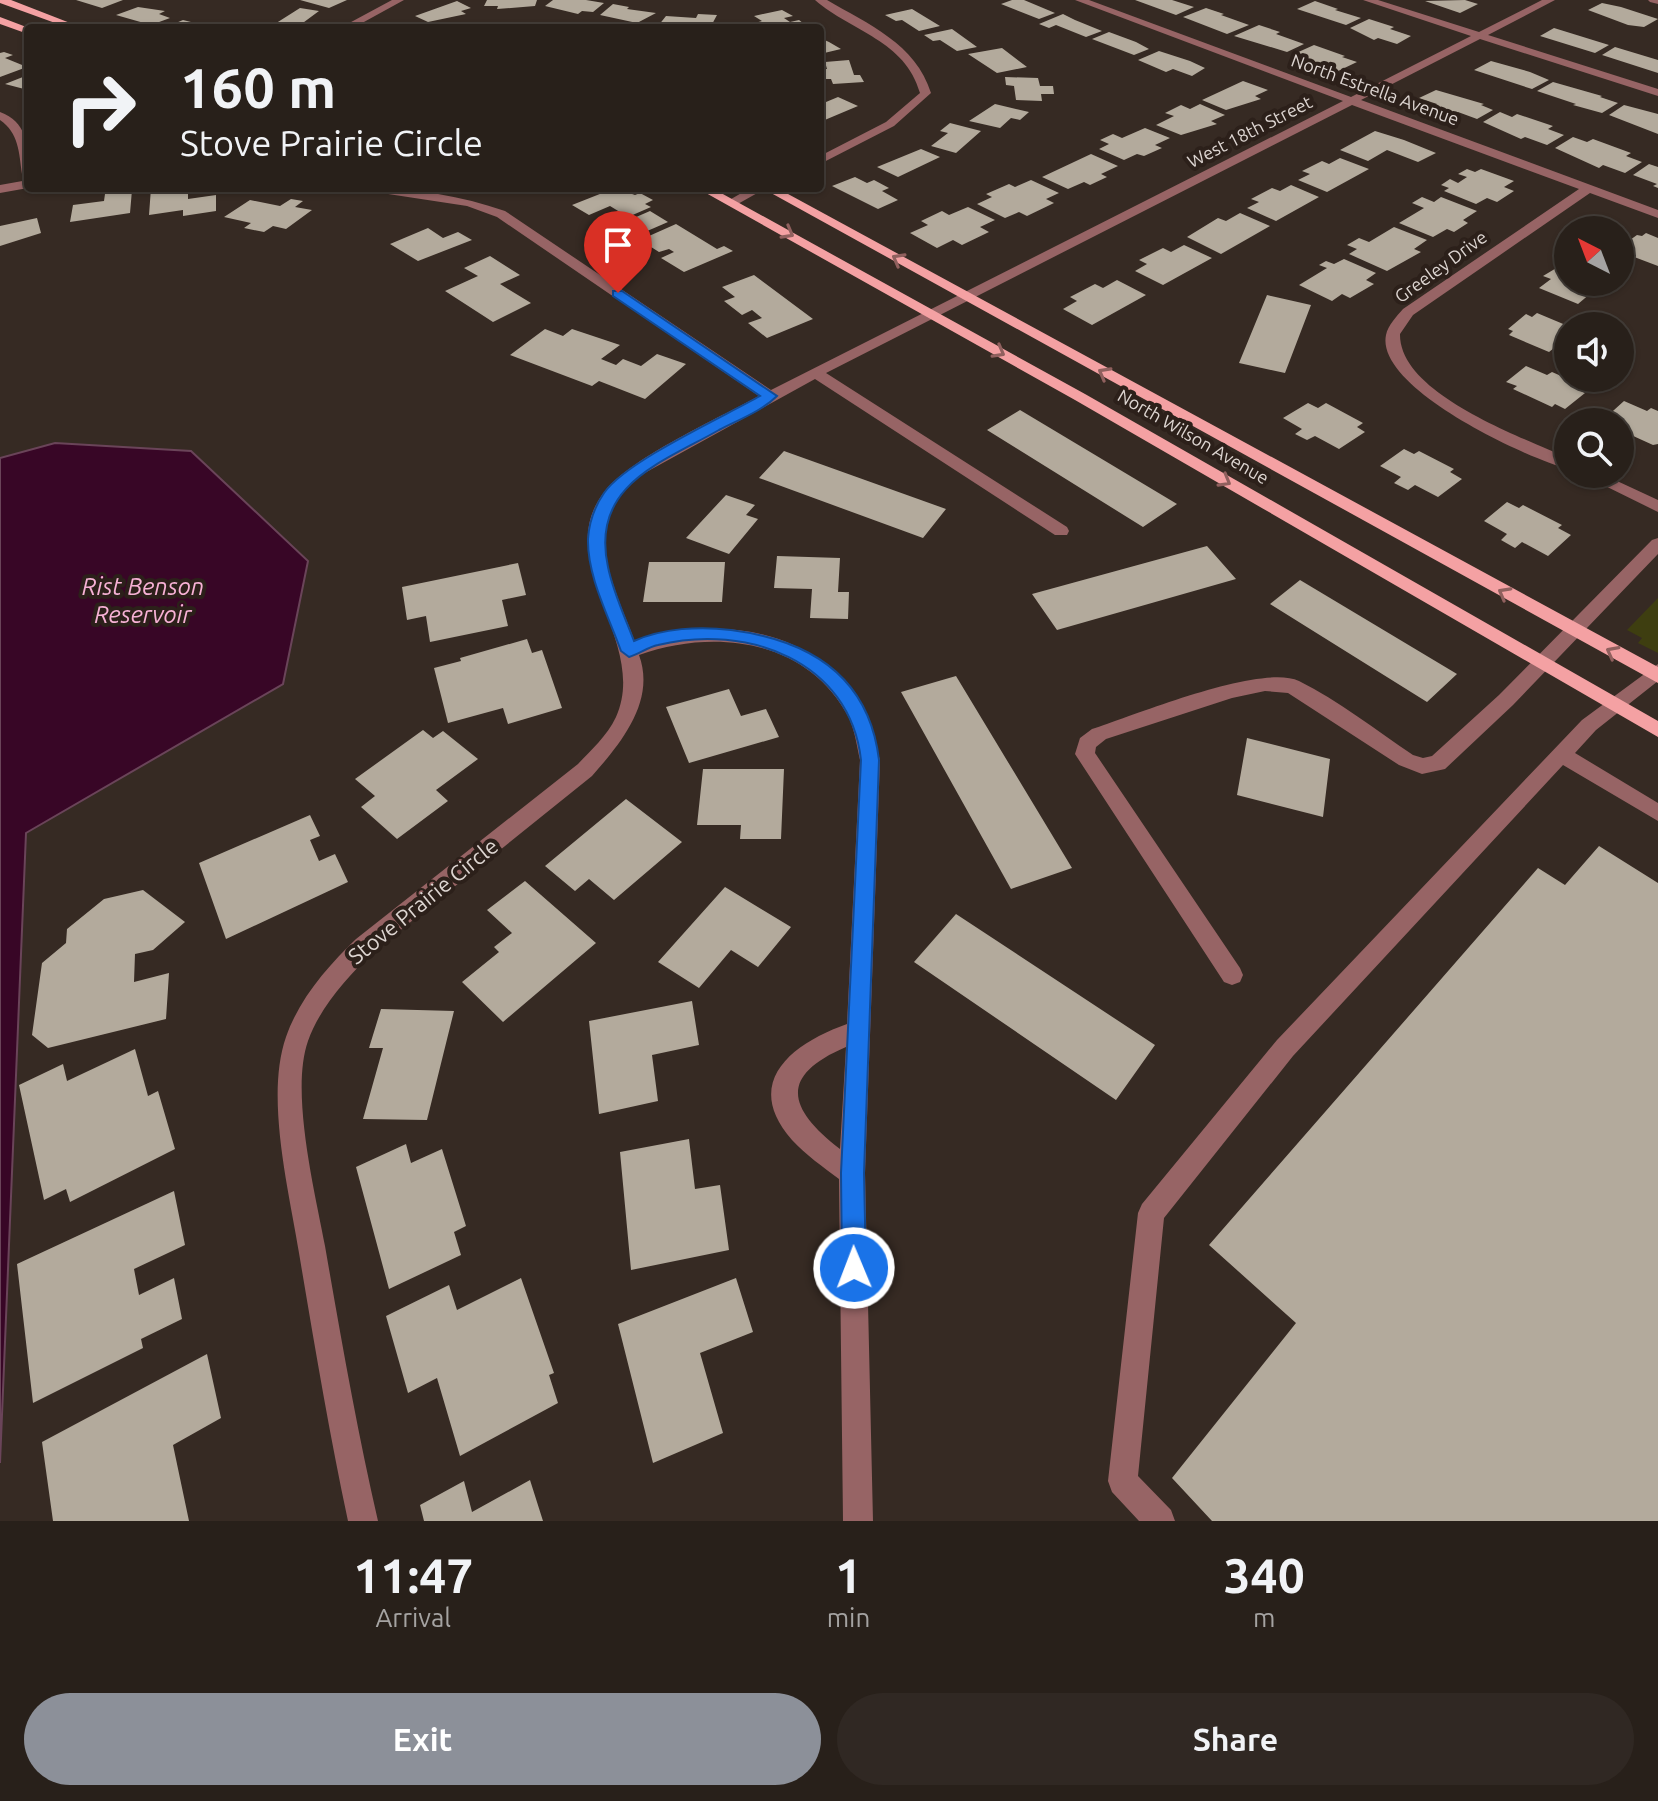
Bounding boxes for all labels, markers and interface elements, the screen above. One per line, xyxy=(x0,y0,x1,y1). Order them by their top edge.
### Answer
street label: North Estrella Avenue xyxy=(1289,49,1462,129)
icon: right xyxy=(48,56,152,160)
text: 160 m xyxy=(180,56,336,119)
street label: West 18th Street xyxy=(1184,91,1315,171)
text: Stove Prairie Circle xyxy=(180,122,483,163)
pin xyxy=(584,211,652,293)
north arrow xyxy=(1554,216,1634,296)
map controls xyxy=(1554,216,1634,488)
icon: arrive xyxy=(596,223,640,267)
one-way arrow xyxy=(779,223,794,239)
street label: Greeley Drive xyxy=(1391,226,1490,306)
one-way arrow xyxy=(892,253,907,269)
button: sound xyxy=(1554,312,1634,392)
one-way arrow xyxy=(991,343,1005,358)
one-way arrow xyxy=(1098,368,1112,383)
street label: North Wilson Avenue xyxy=(1114,385,1273,488)
button: search xyxy=(1554,408,1634,488)
one-way arrow xyxy=(1216,471,1231,487)
water label: Rist Benson Reservoir xyxy=(82,573,204,628)
one-way arrow xyxy=(1498,587,1512,603)
one-way arrow xyxy=(1606,646,1621,661)
street label: Stove Prairie Circle xyxy=(343,833,502,969)
position arrow xyxy=(812,1226,896,1310)
text: 11:47 xyxy=(353,1548,473,1602)
text: 1 xyxy=(835,1548,862,1602)
text: 340 xyxy=(1224,1548,1305,1602)
text: Arrival xyxy=(375,1603,451,1632)
text: min xyxy=(827,1603,870,1632)
text: m xyxy=(1253,1603,1275,1632)
button: Exit xyxy=(24,1693,821,1785)
button: Share xyxy=(837,1693,1634,1785)

